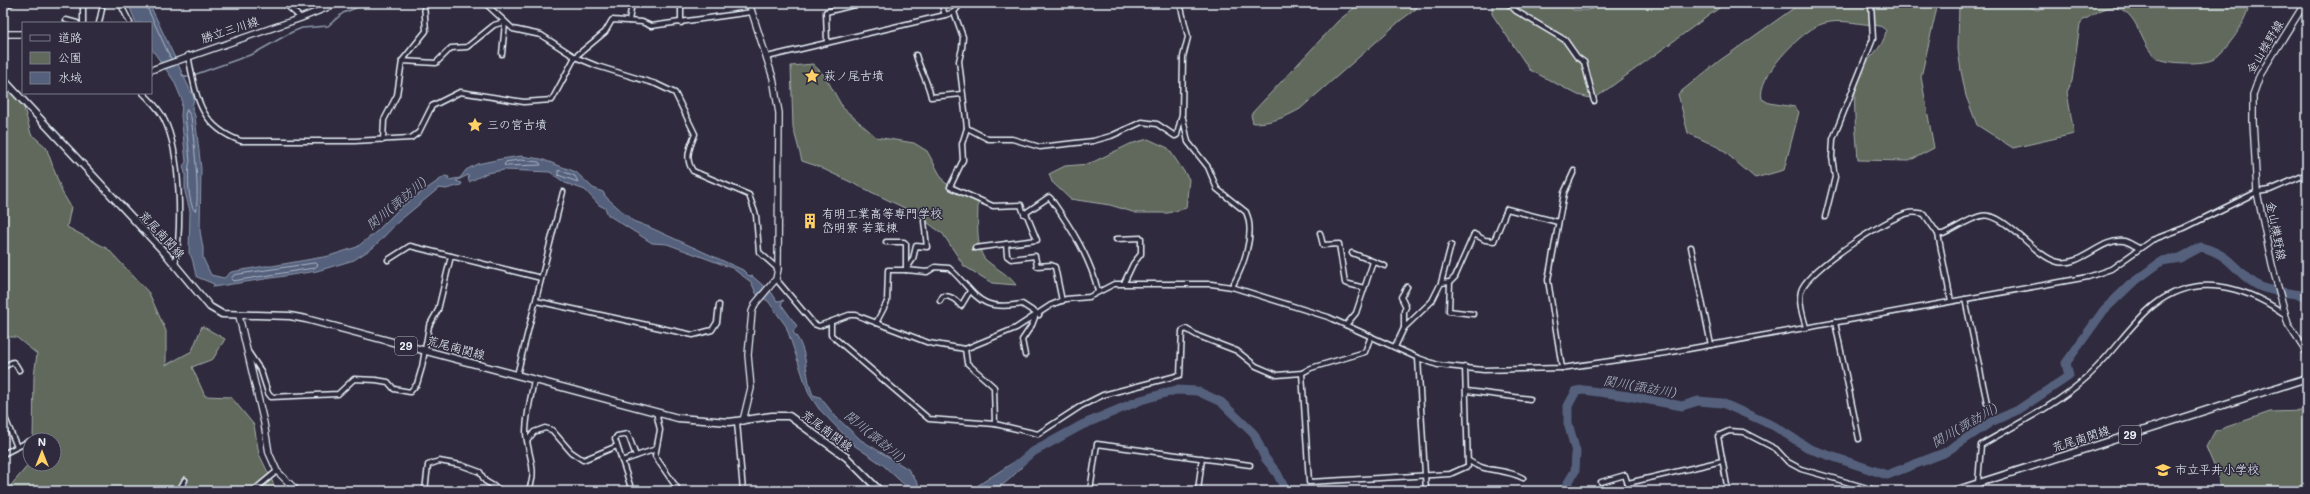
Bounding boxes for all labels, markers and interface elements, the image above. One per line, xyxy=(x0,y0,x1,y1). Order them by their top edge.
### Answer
street label: 勝立三川線 xyxy=(199,12,261,46)
street label: 金山檪野線 xyxy=(2242,17,2286,76)
legend xyxy=(22,22,152,94)
text: 道路 xyxy=(58,29,82,45)
text: 公園 xyxy=(58,49,82,65)
place icon: 萩ノ尾古墳 xyxy=(803,67,821,85)
place label: 萩ノ尾古墳 xyxy=(824,67,884,83)
text: 水域 xyxy=(58,69,82,85)
place icon: 三の宮古墳 xyxy=(466,116,484,134)
place label: 三の宮古墳 xyxy=(487,116,547,132)
water label: 関川(諏訪川) xyxy=(362,172,430,233)
street label: 金山櫟野線 xyxy=(2263,200,2291,262)
place label: 有明工業高等専門学校 岱明寮 若葉棟 xyxy=(822,205,942,235)
street label: 荒尾南関線 xyxy=(136,207,189,262)
building icon: 有明工業高等専門学校 岱明寮 若葉棟 xyxy=(801,212,819,230)
street label: 荒尾南関線 xyxy=(425,332,487,363)
road number: 29 xyxy=(395,337,417,355)
water label: 関川(諏訪川) xyxy=(1602,371,1678,400)
water label: 関川(諏訪川) xyxy=(1928,398,2000,450)
street label: 荒尾南関線 xyxy=(799,406,856,455)
water label: 関川(諏訪川) xyxy=(841,406,910,466)
street label: 荒尾南関線 xyxy=(2050,421,2112,455)
road number: 29 xyxy=(2119,426,2141,444)
north arrow xyxy=(22,432,62,472)
text: N xyxy=(38,434,46,449)
school or university icon: 市立平井小学校 xyxy=(2154,461,2172,479)
place label: 市立平井小学校 xyxy=(2175,461,2259,477)

